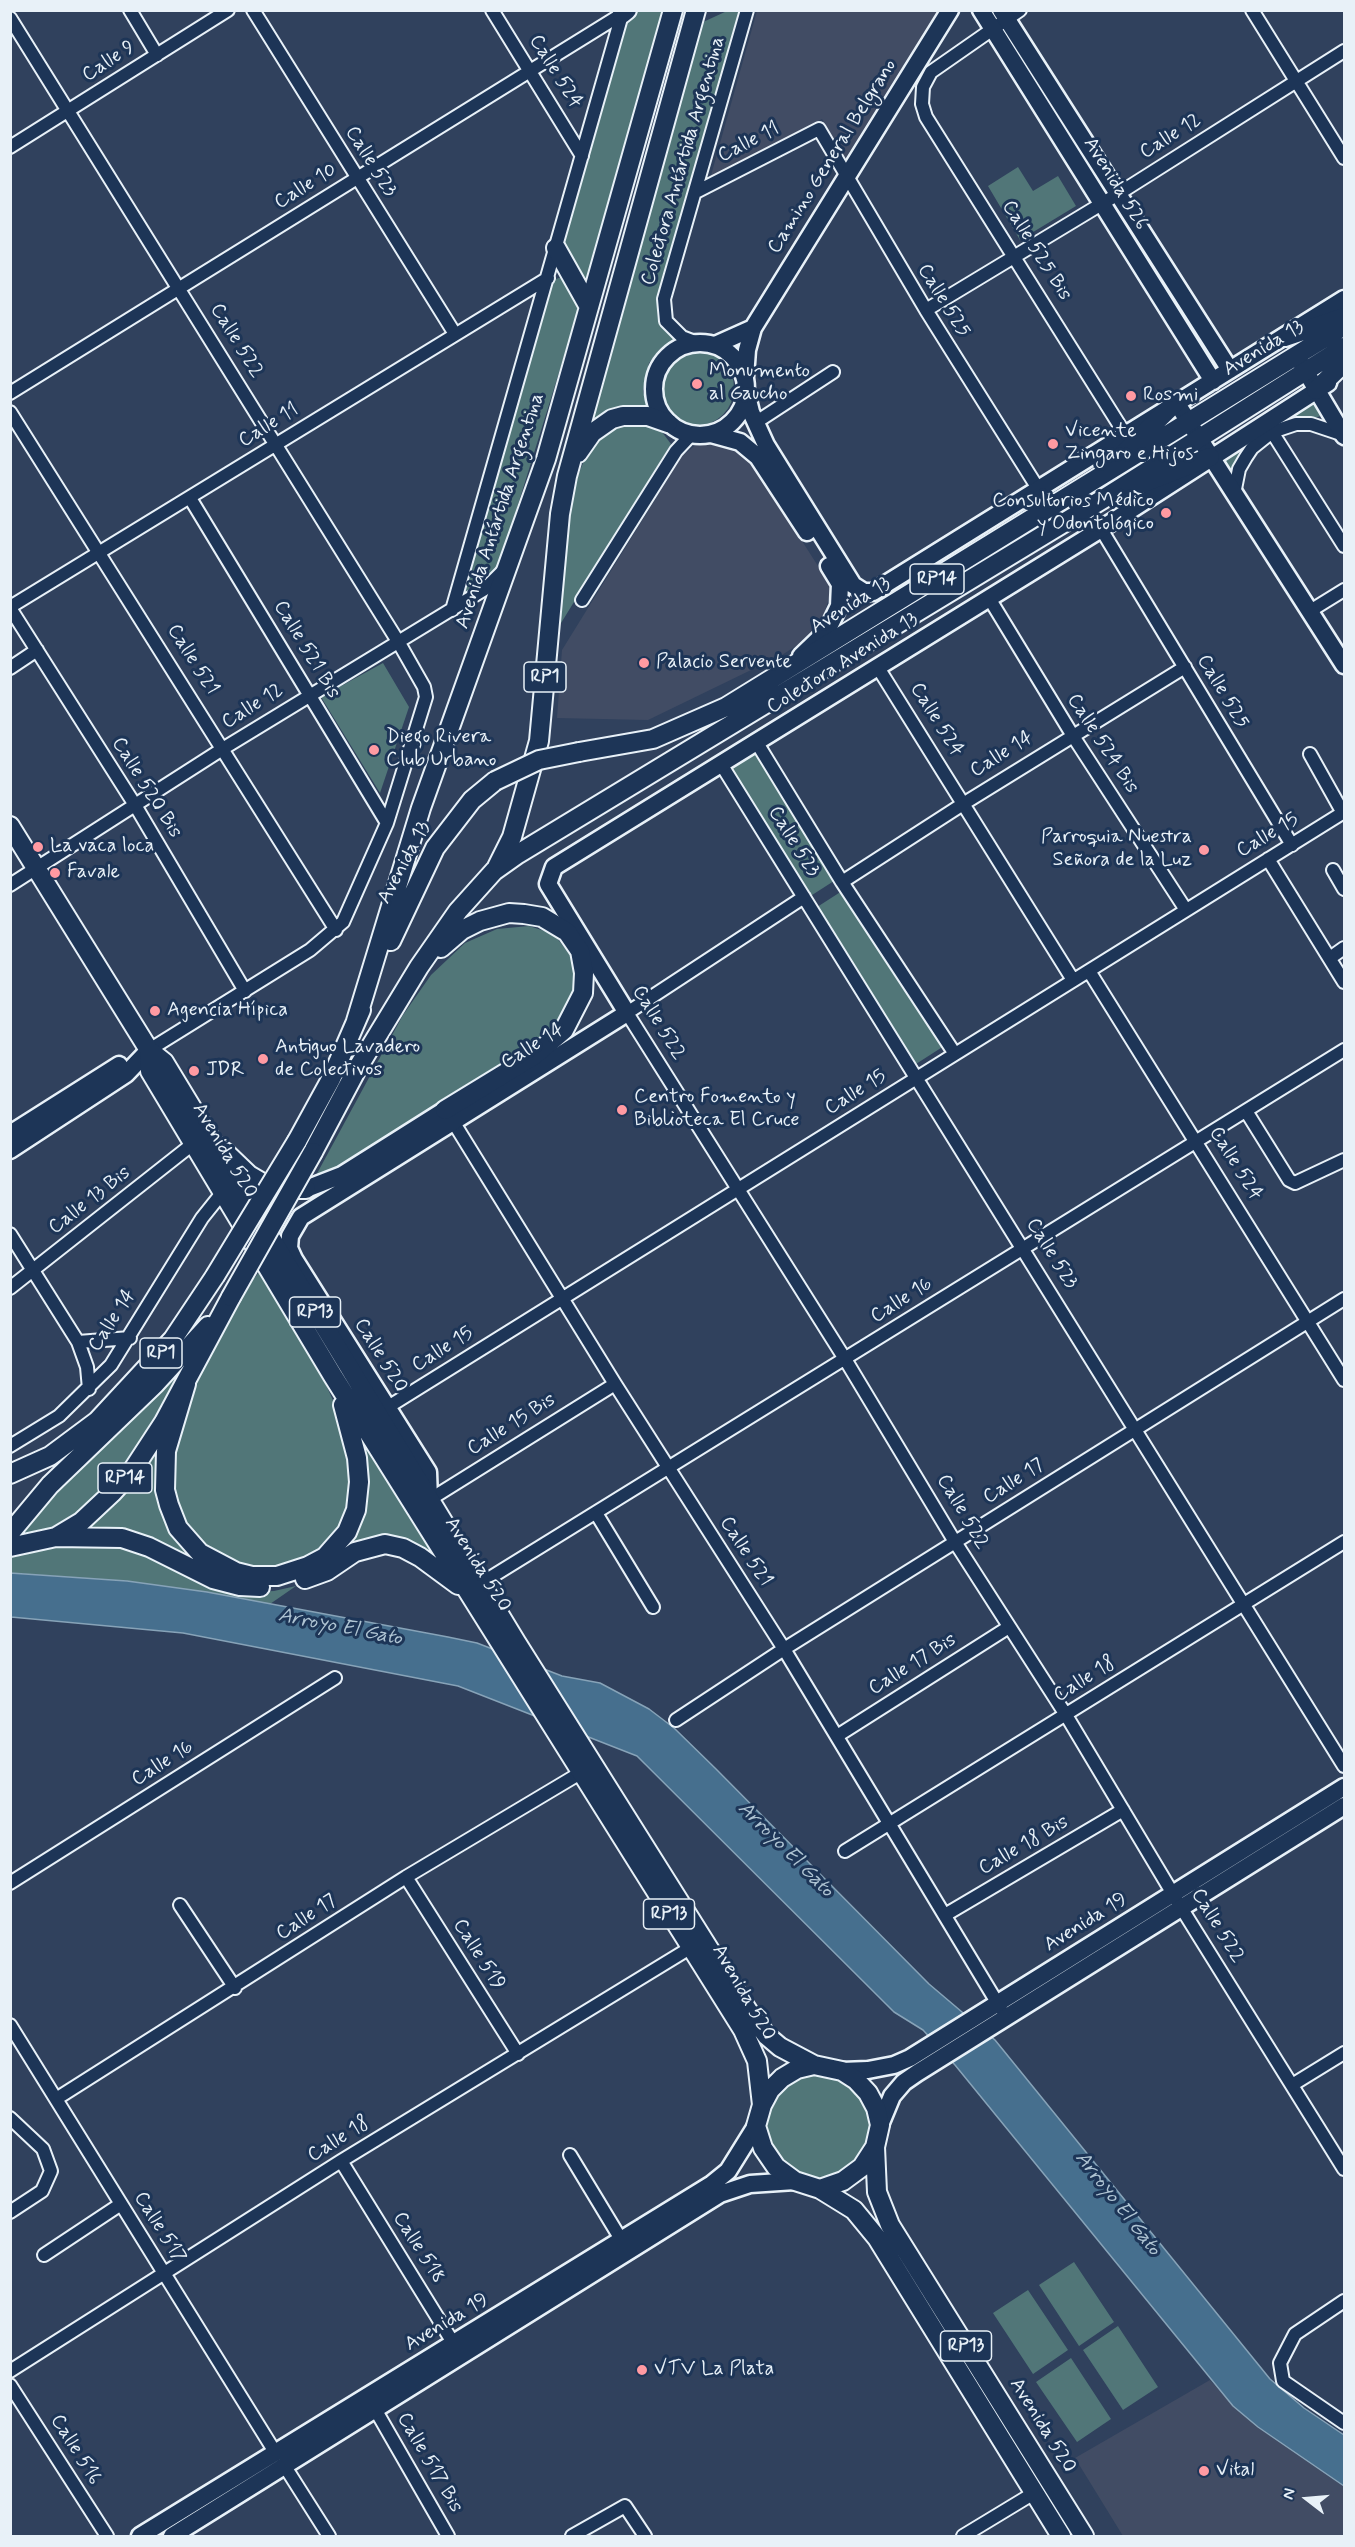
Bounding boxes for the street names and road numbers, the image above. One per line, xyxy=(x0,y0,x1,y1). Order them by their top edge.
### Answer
street label: Calle 524 xyxy=(523,31,587,113)
street label: Colectora Antártida Argentina xyxy=(637,34,731,288)
street label: Calle 9 xyxy=(78,36,140,88)
street label: Camino General Belgrano xyxy=(763,55,903,259)
street label: Calle 12 xyxy=(1136,109,1206,165)
street label: Calle 11 xyxy=(714,117,784,169)
street label: Calle 523 xyxy=(339,122,401,202)
street label: Avenida 526 xyxy=(1077,133,1153,235)
street label: Calle 10 xyxy=(270,159,342,215)
street label: Calle 525 Bis xyxy=(996,196,1076,306)
street label: Calle 525 xyxy=(911,260,975,342)
street label: Calle 522 xyxy=(204,299,268,383)
street label: Avenida 13 xyxy=(1219,316,1309,382)
street label: Avenida Antártida Argentina xyxy=(451,390,551,632)
street label: Calle 11 xyxy=(235,398,303,454)
road number: RP14 xyxy=(910,564,964,594)
street label: Avenida 13 xyxy=(807,572,895,640)
street label: Calle 521 Bis xyxy=(267,597,345,703)
street label: Colectora Avenida 13 xyxy=(763,608,923,720)
street label: Calle 521 xyxy=(161,620,223,700)
street label: Calle 525 xyxy=(1191,651,1253,733)
road number: RP1 xyxy=(524,662,566,692)
street label: Calle 12 xyxy=(218,679,288,735)
street label: Calle 524 xyxy=(904,679,968,761)
street label: Calle 524 Bis xyxy=(1061,690,1143,798)
street label: Calle 14 xyxy=(966,726,1038,784)
street label: Calle 520 Bis xyxy=(105,733,187,843)
street label: Calle 523 xyxy=(762,802,824,882)
street label: Calle 15 xyxy=(1233,808,1303,864)
street label: Avenida 13 xyxy=(373,818,437,908)
street label: Calle 522 xyxy=(626,981,690,1065)
street label: Calle 14 xyxy=(497,1018,569,1076)
street label: Calle 15 xyxy=(821,1065,891,1121)
street label: Avenida 520 xyxy=(186,1099,262,1203)
street label: Calle 524 xyxy=(1203,1123,1267,1205)
street label: Calle 13 Bis xyxy=(44,1162,136,1240)
street label: Calle 523 xyxy=(1020,1214,1082,1294)
street label: Calle 16 xyxy=(867,1273,937,1329)
street label: Calle 14 xyxy=(84,1285,142,1357)
road number: RP13 xyxy=(290,1297,340,1327)
street label: Calle 520 xyxy=(348,1314,412,1398)
street label: Calle 15 xyxy=(408,1322,478,1378)
road number: RP1 xyxy=(140,1338,182,1368)
street label: Calle 15 Bis xyxy=(463,1388,561,1462)
street label: Calle 17 xyxy=(979,1454,1049,1510)
road number: RP14 xyxy=(98,1463,152,1493)
street label: Calle 522 xyxy=(930,1470,994,1554)
street label: Calle 521 xyxy=(713,1512,777,1592)
street label: Avenida 520 xyxy=(438,1513,516,1617)
street label: Calle 17 Bis xyxy=(865,1629,961,1701)
street label: Calle 18 xyxy=(1050,1652,1120,1708)
street label: Calle 16 xyxy=(128,1736,198,1792)
street label: Calle 18 Bis xyxy=(975,1811,1073,1881)
street label: Calle 522 xyxy=(1185,1884,1249,1968)
street label: Avenida 19 xyxy=(1040,1888,1132,1958)
street label: Calle 17 xyxy=(272,1890,342,1946)
road number: RP13 xyxy=(644,1899,694,1929)
street label: Calle 519 xyxy=(447,1915,509,1995)
street label: Avenida 520 xyxy=(706,1941,780,2045)
street label: Calle 18 xyxy=(304,2112,374,2168)
street label: Calle 517 xyxy=(128,2188,190,2268)
street label: Calle 518 xyxy=(387,2208,449,2288)
street label: Avenida 19 xyxy=(401,2289,493,2357)
road number: RP13 xyxy=(940,2331,992,2361)
street label: Avenida 520 xyxy=(1003,2374,1081,2478)
street label: Calle 517 Bis xyxy=(391,2409,467,2517)
street label: Calle 516 xyxy=(44,2410,106,2490)

